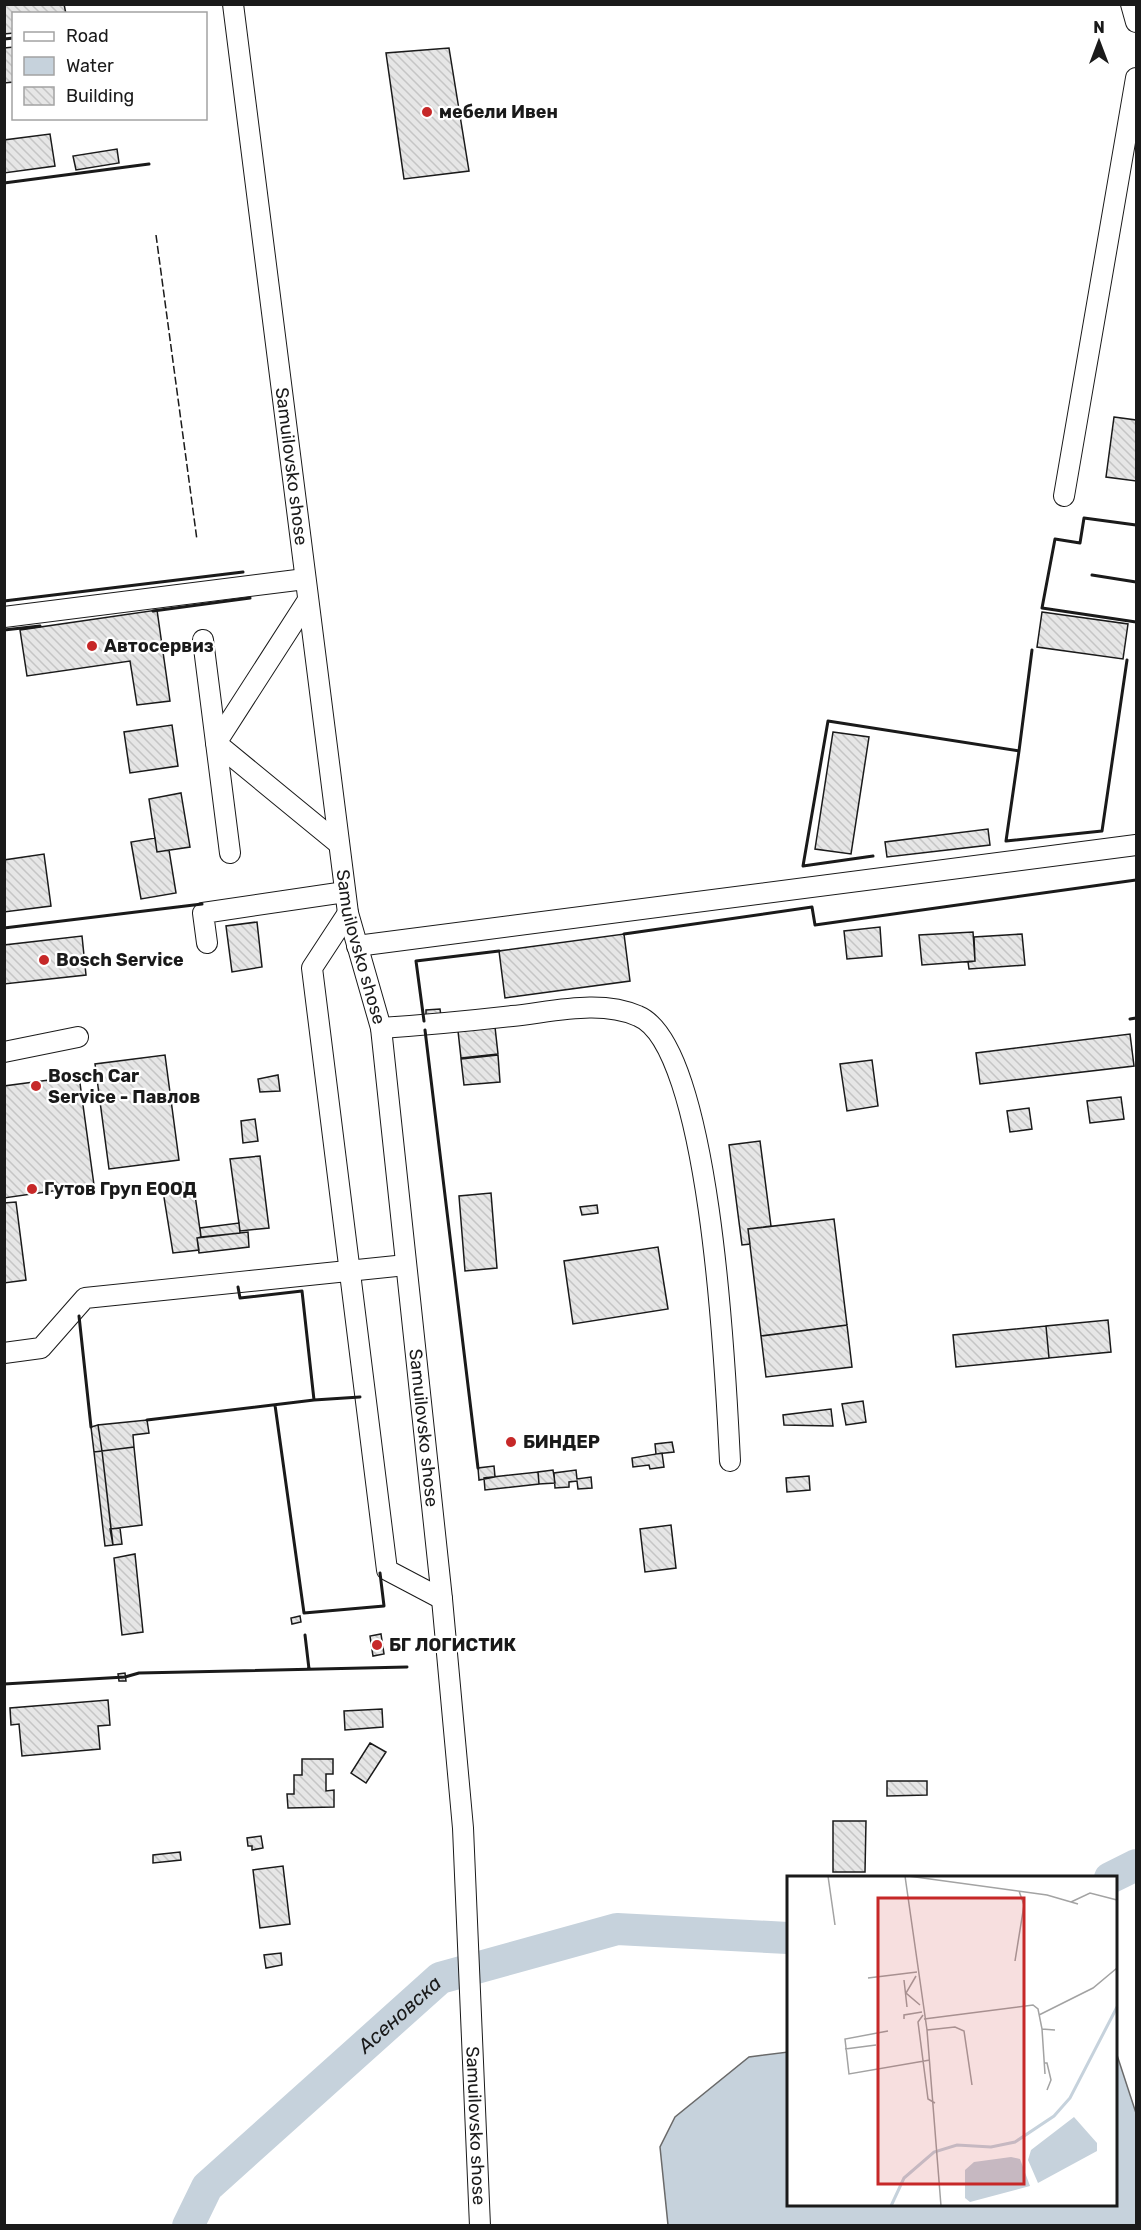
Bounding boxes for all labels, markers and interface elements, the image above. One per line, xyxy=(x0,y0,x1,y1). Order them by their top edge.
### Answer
legend xyxy=(12,12,207,120)
north arrow xyxy=(1069,12,1129,72)
text: N xyxy=(1093,18,1105,37)
text: Road xyxy=(66,25,109,47)
text: Water xyxy=(66,55,114,77)
text: Building xyxy=(66,85,134,107)
place label: мебели Ивен xyxy=(439,101,558,123)
marker: мебели Ивен xyxy=(420,105,434,119)
street label: Samuilovsko shose xyxy=(271,386,312,547)
place label: Автосервиз xyxy=(104,635,214,657)
marker: Автосервиз xyxy=(85,639,99,653)
street label: Samuilovsko shose xyxy=(332,868,390,1027)
place label: Bosch Service xyxy=(56,949,184,971)
marker: Bosch Service xyxy=(37,953,51,967)
place label: Bosch Car Service - Павлов xyxy=(48,1065,200,1108)
marker: Bosch Car Service - Павлов xyxy=(29,1079,43,1093)
place label: Гутов Груп ЕООД xyxy=(44,1178,197,1200)
marker: Гутов Груп ЕООД xyxy=(25,1182,39,1196)
street label: Samuilovsko shose xyxy=(404,1348,443,1508)
place label: БИНДЕР xyxy=(523,1431,600,1453)
marker: БИНДЕР xyxy=(504,1435,518,1449)
place label: БГ ЛОГИСТИК xyxy=(389,1634,517,1656)
marker: БГ ЛОГИСТИК xyxy=(370,1638,384,1652)
inset map xyxy=(787,1876,1117,2206)
water label: Асеновска xyxy=(352,1971,446,2059)
street label: Samuilovsko shose xyxy=(461,2046,490,2206)

